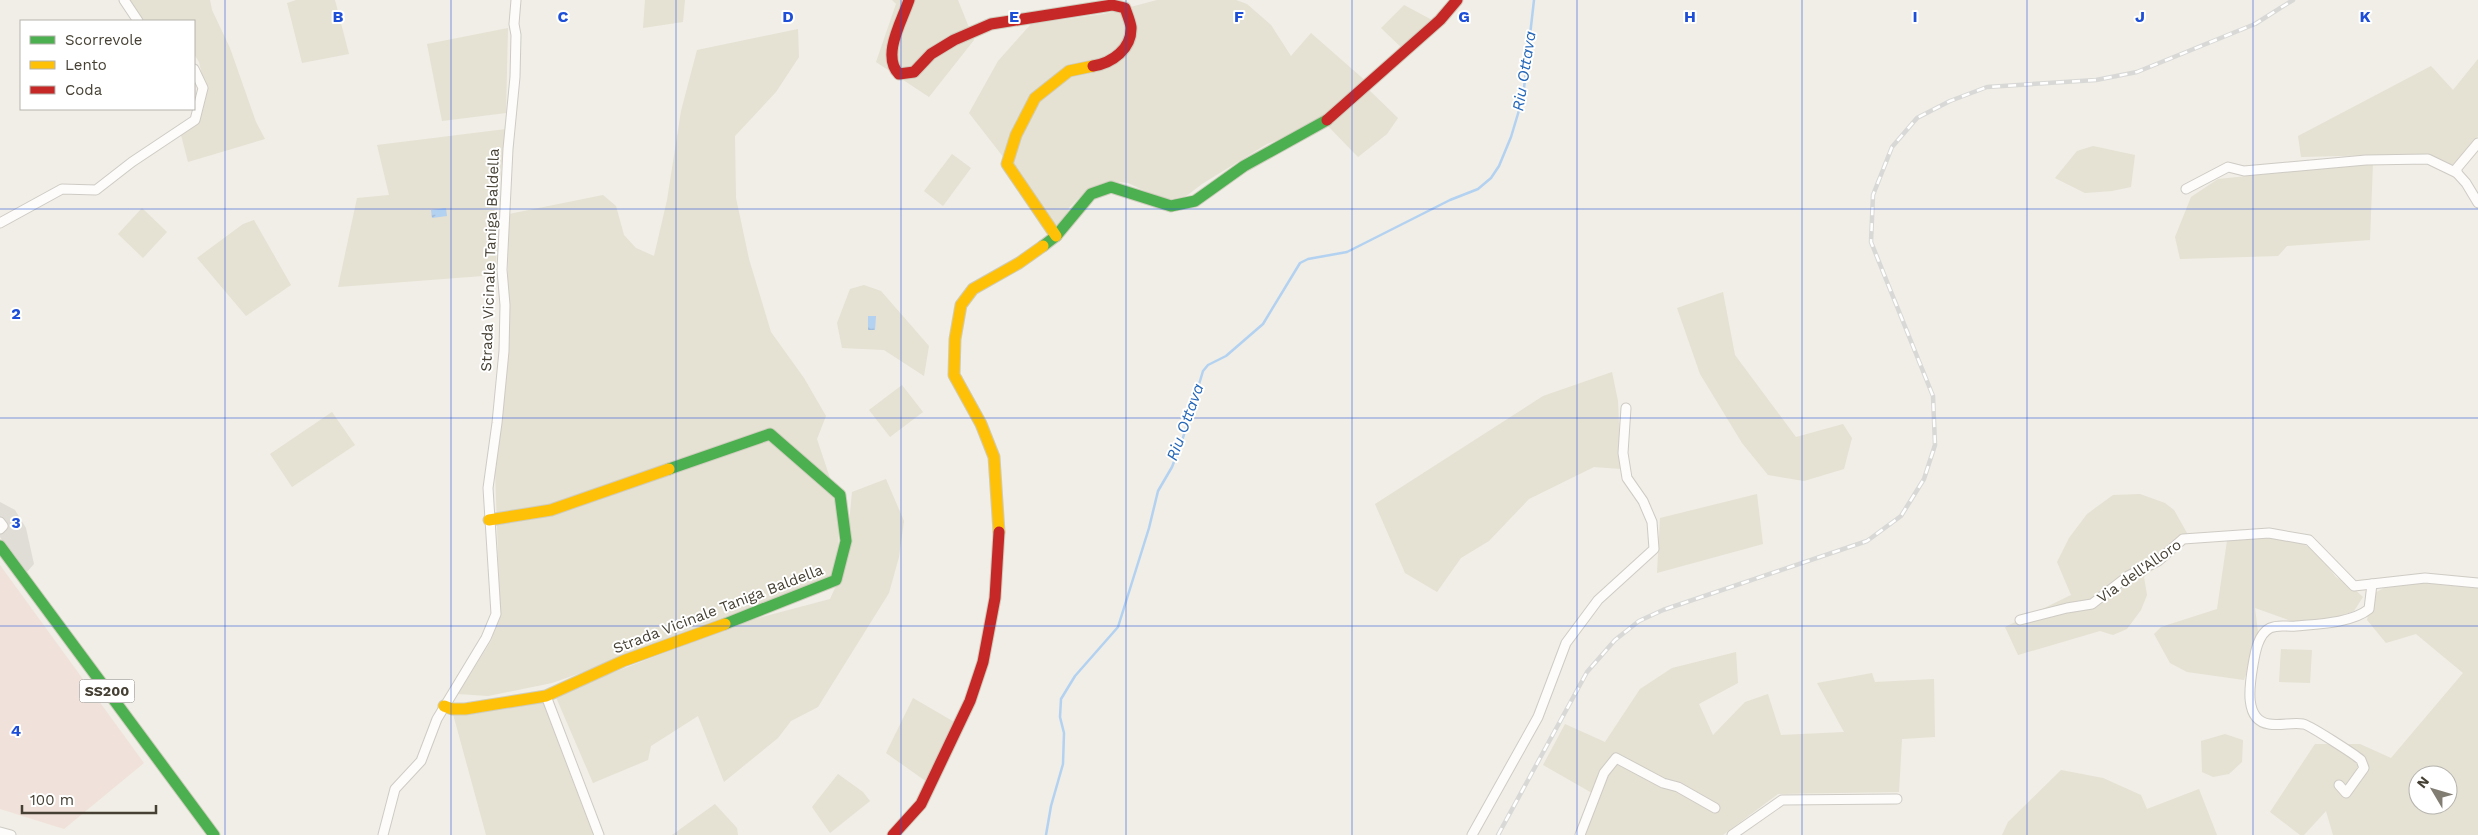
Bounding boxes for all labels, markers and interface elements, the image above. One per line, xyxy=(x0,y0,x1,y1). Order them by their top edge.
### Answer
text: B xyxy=(333,7,344,26)
text: C xyxy=(558,7,569,26)
text: D xyxy=(782,7,794,26)
text: E xyxy=(1009,7,1019,26)
text: F xyxy=(1234,7,1244,26)
text: G xyxy=(1458,7,1470,26)
text: H xyxy=(1684,7,1696,26)
text: I xyxy=(1912,7,1918,26)
text: J xyxy=(2135,7,2145,26)
text: K xyxy=(2359,7,2371,26)
legend xyxy=(20,20,195,110)
water label: Riu Ottava xyxy=(1508,30,1540,112)
text: Scorrevole xyxy=(65,31,143,49)
text: Lento xyxy=(65,56,107,74)
text: Coda xyxy=(65,81,103,99)
street label: Strada Vicinale Taniga Baldella xyxy=(477,148,503,372)
text: 2 xyxy=(11,304,21,323)
water label: Riu Ottava xyxy=(1162,381,1208,463)
text: 3 xyxy=(11,513,21,532)
street label: Via dell'Alloro xyxy=(2093,535,2185,607)
street label: Strada Vicinale Taniga Baldella xyxy=(610,560,826,657)
road number: SS200 xyxy=(80,679,134,702)
text: 4 xyxy=(11,721,21,740)
north arrow xyxy=(2408,765,2458,815)
text: N xyxy=(2413,773,2432,791)
scale bar xyxy=(22,782,156,814)
text: 100 m xyxy=(30,791,74,809)

